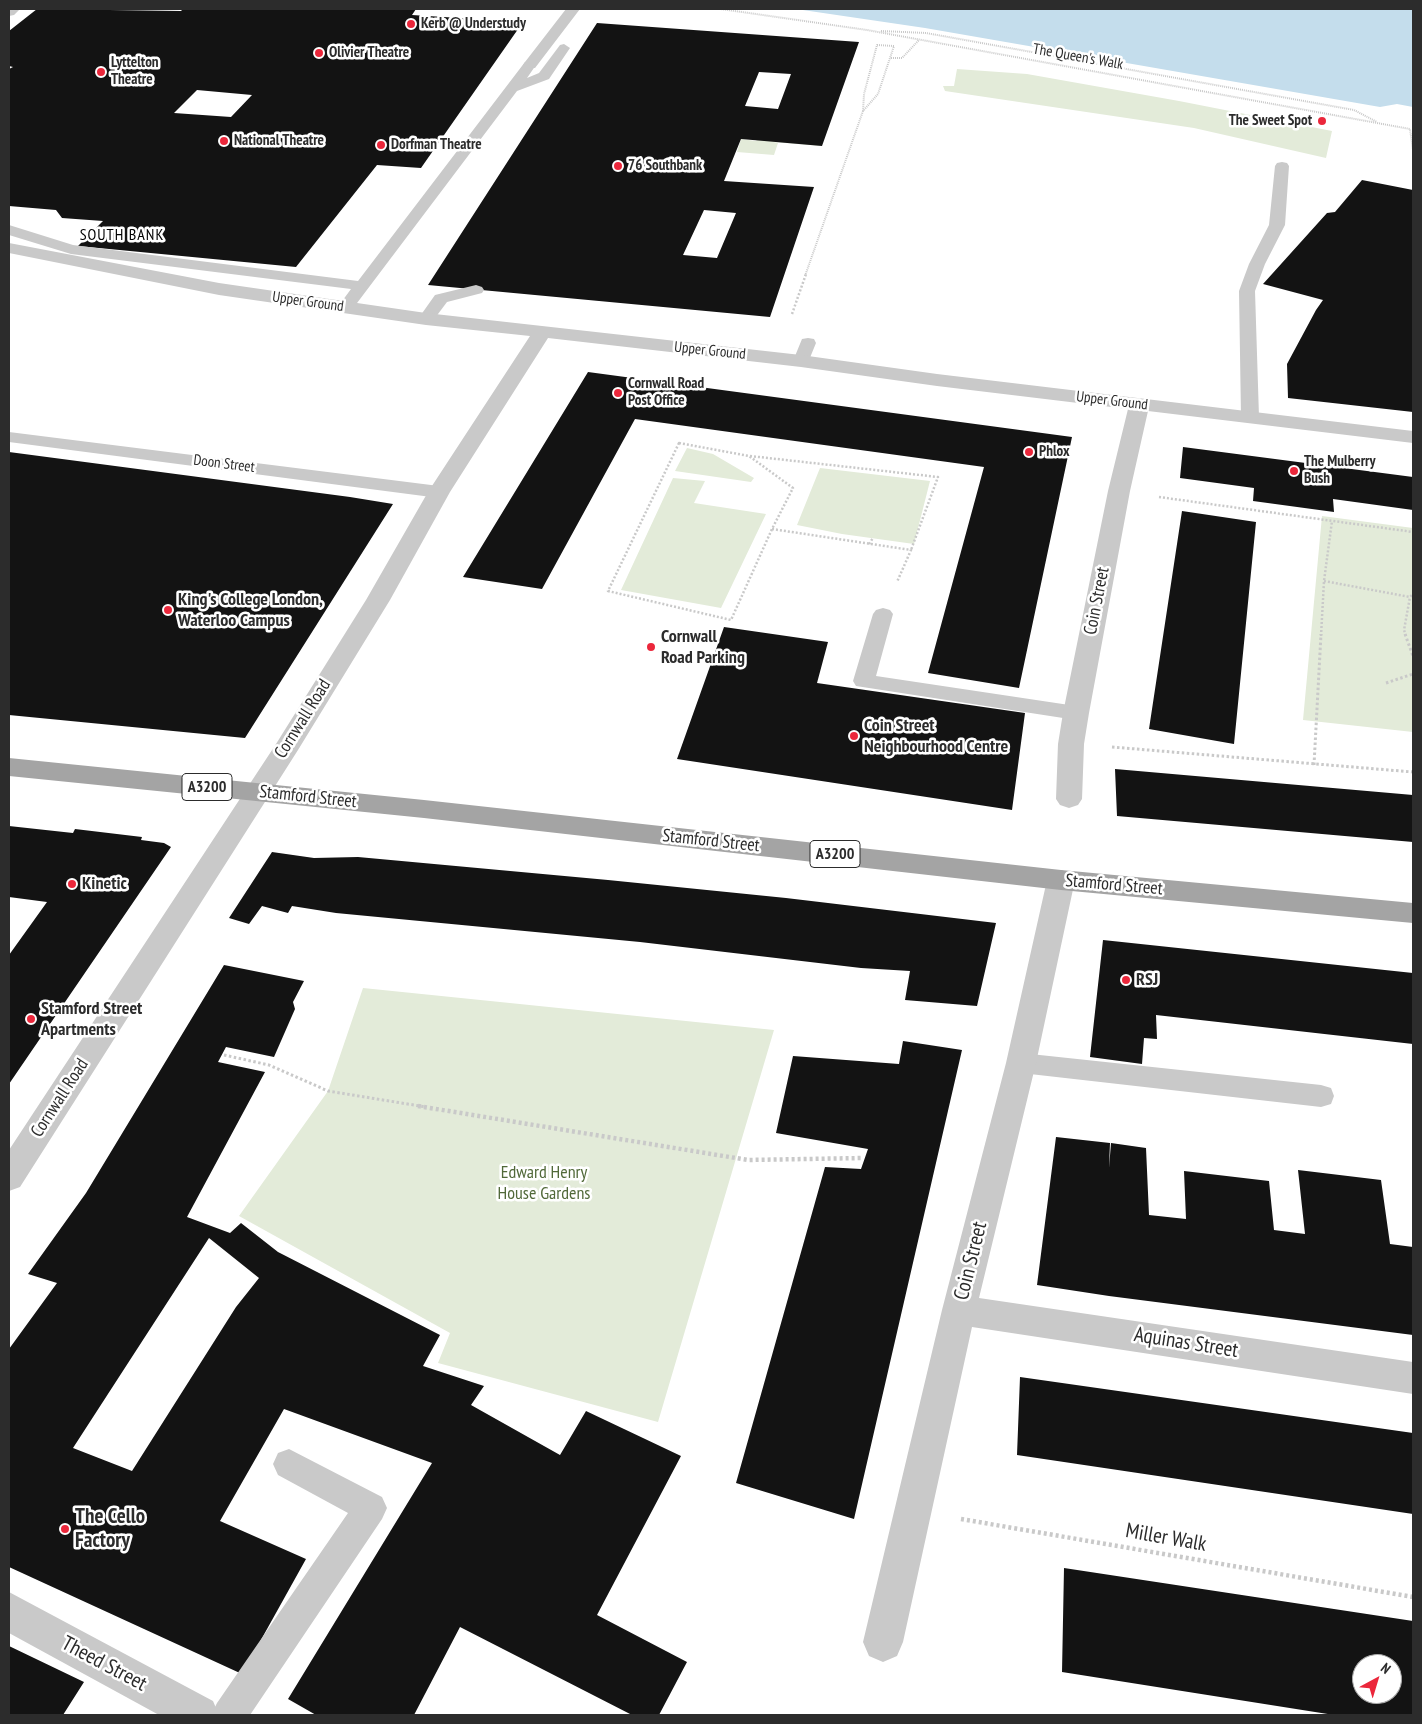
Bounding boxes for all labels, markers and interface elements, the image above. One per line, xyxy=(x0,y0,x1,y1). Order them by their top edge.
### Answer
place label: Kerb @ Understudy xyxy=(421,15,526,33)
marker: Kerb @ Understudy xyxy=(405,18,417,30)
street label: The Queen's Walk xyxy=(1031,40,1125,74)
place label: Olivier Theatre xyxy=(329,44,409,62)
marker: Olivier Theatre xyxy=(313,47,325,59)
place label: Lyttelton Theatre xyxy=(111,54,159,89)
marker: Lyttelton Theatre xyxy=(95,66,107,78)
place label: The Sweet Spot xyxy=(1229,112,1312,130)
marker: The Sweet Spot xyxy=(1316,115,1328,127)
place label: National Theatre xyxy=(234,132,324,150)
marker: National Theatre xyxy=(218,135,230,147)
place label: Dorfman Theatre xyxy=(391,136,482,154)
marker: Dorfman Theatre xyxy=(375,139,387,151)
place label: 76 Southbank xyxy=(628,157,702,175)
marker: 76 Southbank xyxy=(612,160,624,172)
district label: SOUTH BANK xyxy=(78,225,166,245)
street label: Upper Ground xyxy=(271,288,345,316)
street label: Upper Ground xyxy=(673,338,747,364)
place label: Cornwall Road Post Office xyxy=(628,375,704,410)
marker: Cornwall Road Post Office xyxy=(612,387,624,399)
street label: Upper Ground xyxy=(1075,388,1149,414)
place label: Phlox xyxy=(1039,443,1069,461)
marker: Phlox xyxy=(1023,446,1035,458)
street label: Doon Street xyxy=(192,451,256,477)
place label: The Mulberry Bush xyxy=(1304,453,1375,488)
marker: The Mulberry Bush xyxy=(1288,465,1300,477)
street label: Coin Street xyxy=(1080,565,1114,637)
place label: King's College London, Waterloo Campus xyxy=(178,589,323,632)
marker: King's College London, Waterloo Campus xyxy=(162,604,174,616)
place label: Cornwall Road Parking xyxy=(661,626,745,669)
marker: Cornwall Road Parking xyxy=(645,641,657,653)
street label: Cornwall Road xyxy=(270,676,336,762)
place label: Coin Street Neighbourhood Centre xyxy=(864,715,1008,758)
marker: Coin Street Neighbourhood Centre xyxy=(848,730,860,742)
road number: A3200 xyxy=(182,774,232,800)
street label: Stamford Street xyxy=(258,781,358,813)
street label: Stamford Street xyxy=(661,825,761,857)
road number: A3200 xyxy=(810,841,860,868)
street label: Stamford Street xyxy=(1064,870,1164,900)
place label: Kinetic xyxy=(82,873,127,895)
marker: Kinetic xyxy=(66,878,78,890)
place label: RSJ xyxy=(1136,969,1158,991)
marker: RSJ xyxy=(1120,974,1132,986)
place label: Stamford Street Apartments xyxy=(41,998,142,1040)
marker: Stamford Street Apartments xyxy=(25,1013,37,1025)
street label: Cornwall Road xyxy=(27,1055,93,1141)
park label: Edward Henry House Gardens xyxy=(498,1162,590,1204)
street label: Coin Street xyxy=(949,1219,993,1303)
street label: Aquinas Street xyxy=(1132,1322,1240,1364)
place label: The Cello Factory xyxy=(75,1504,145,1554)
street label: Miller Walk xyxy=(1124,1519,1208,1557)
marker: The Cello Factory xyxy=(59,1523,71,1535)
street label: Theed Street xyxy=(57,1631,151,1697)
north arrow xyxy=(1352,1654,1402,1704)
text: N xyxy=(1377,1659,1394,1677)

